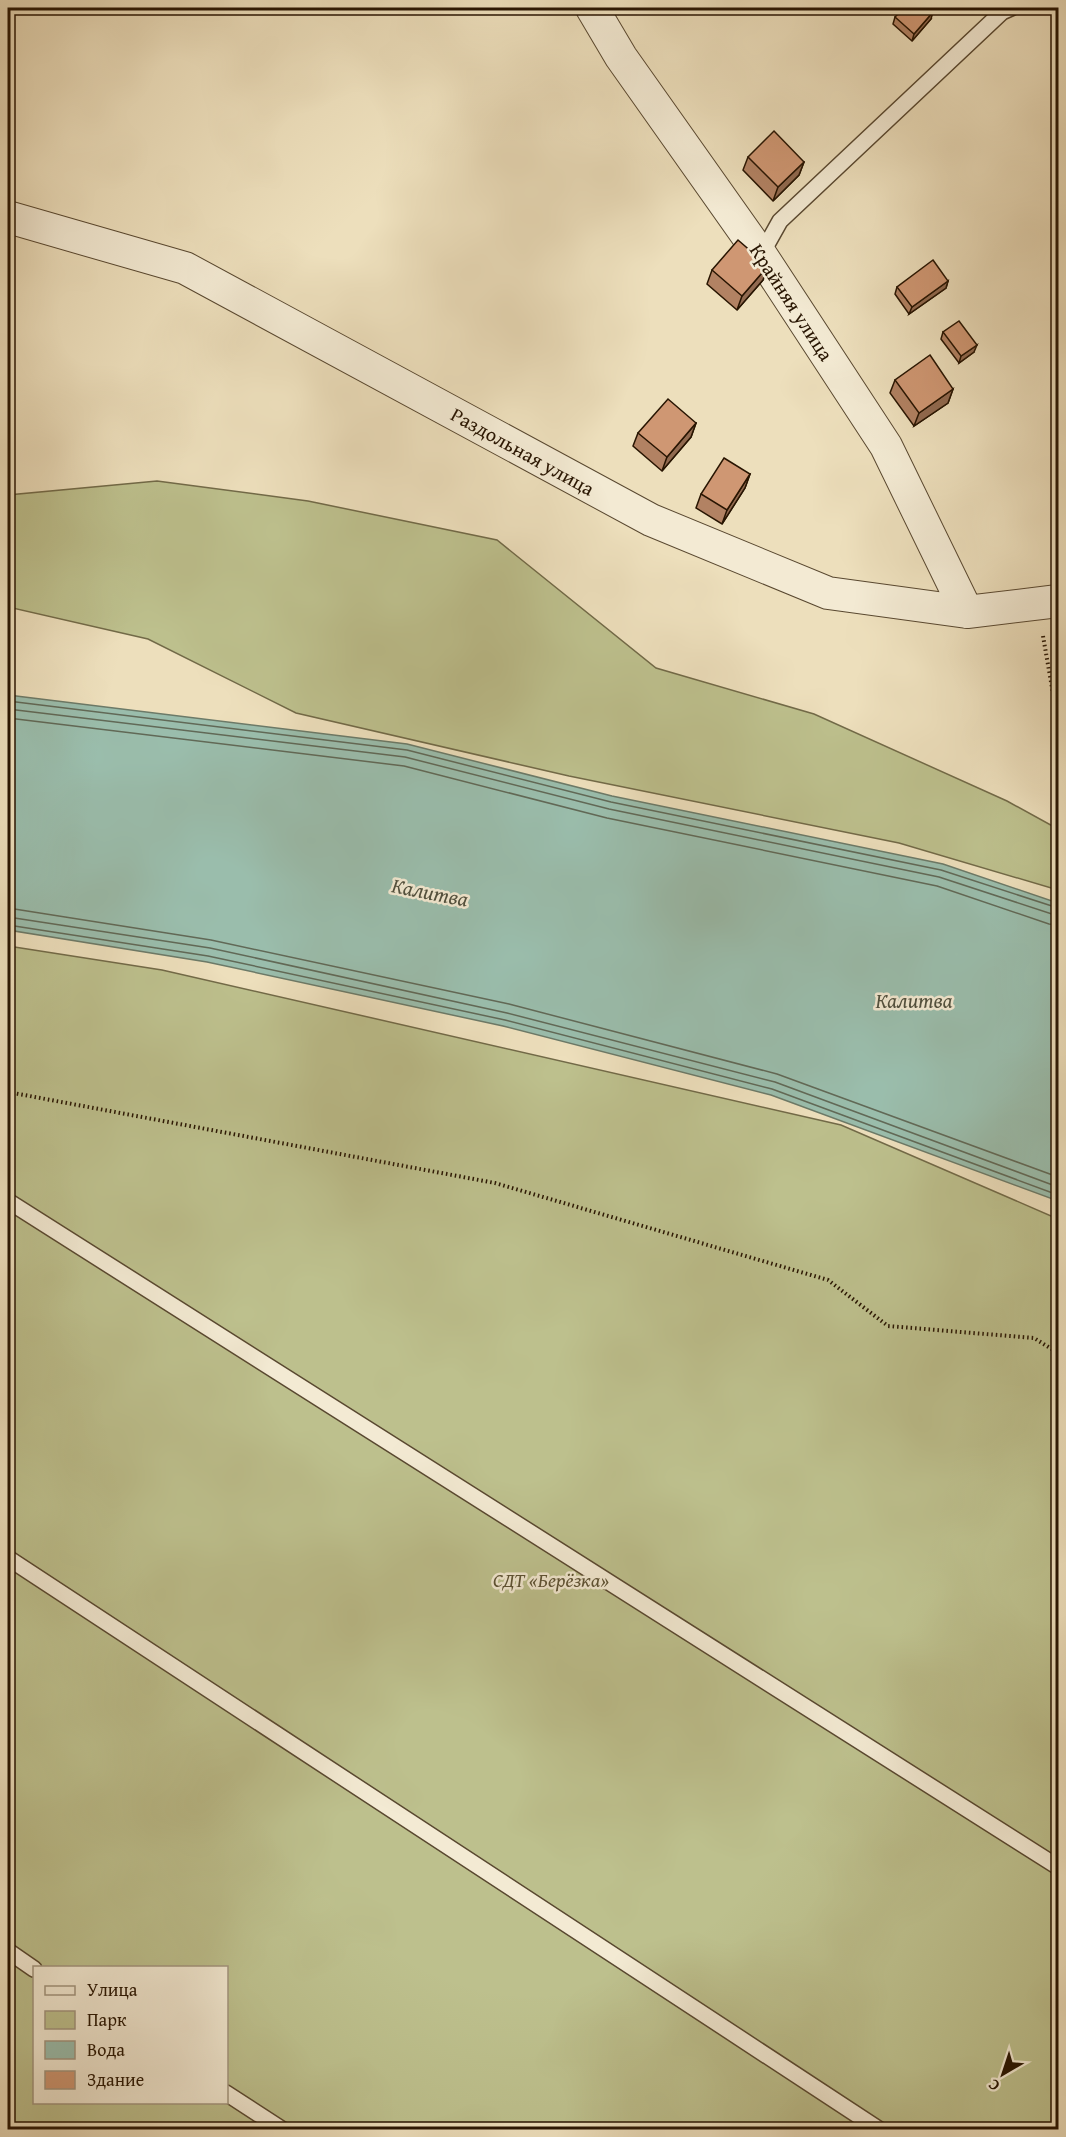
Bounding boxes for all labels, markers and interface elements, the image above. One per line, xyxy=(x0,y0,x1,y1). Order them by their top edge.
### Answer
street label: Крайняя улица xyxy=(743,238,841,367)
street label: Раздольная улица xyxy=(446,400,600,503)
water label: Калитва xyxy=(389,869,471,915)
water label: Калитва xyxy=(875,985,953,1016)
park label: СДТ «Берёзка» xyxy=(493,1565,609,1594)
legend xyxy=(33,1966,228,2104)
text: Улица xyxy=(87,1976,138,2003)
text: Парк xyxy=(87,2006,127,2033)
text: Вода xyxy=(87,2036,125,2063)
north arrow xyxy=(973,2044,1033,2104)
text: Здание xyxy=(87,2066,144,2093)
text: С xyxy=(982,2073,1005,2098)

